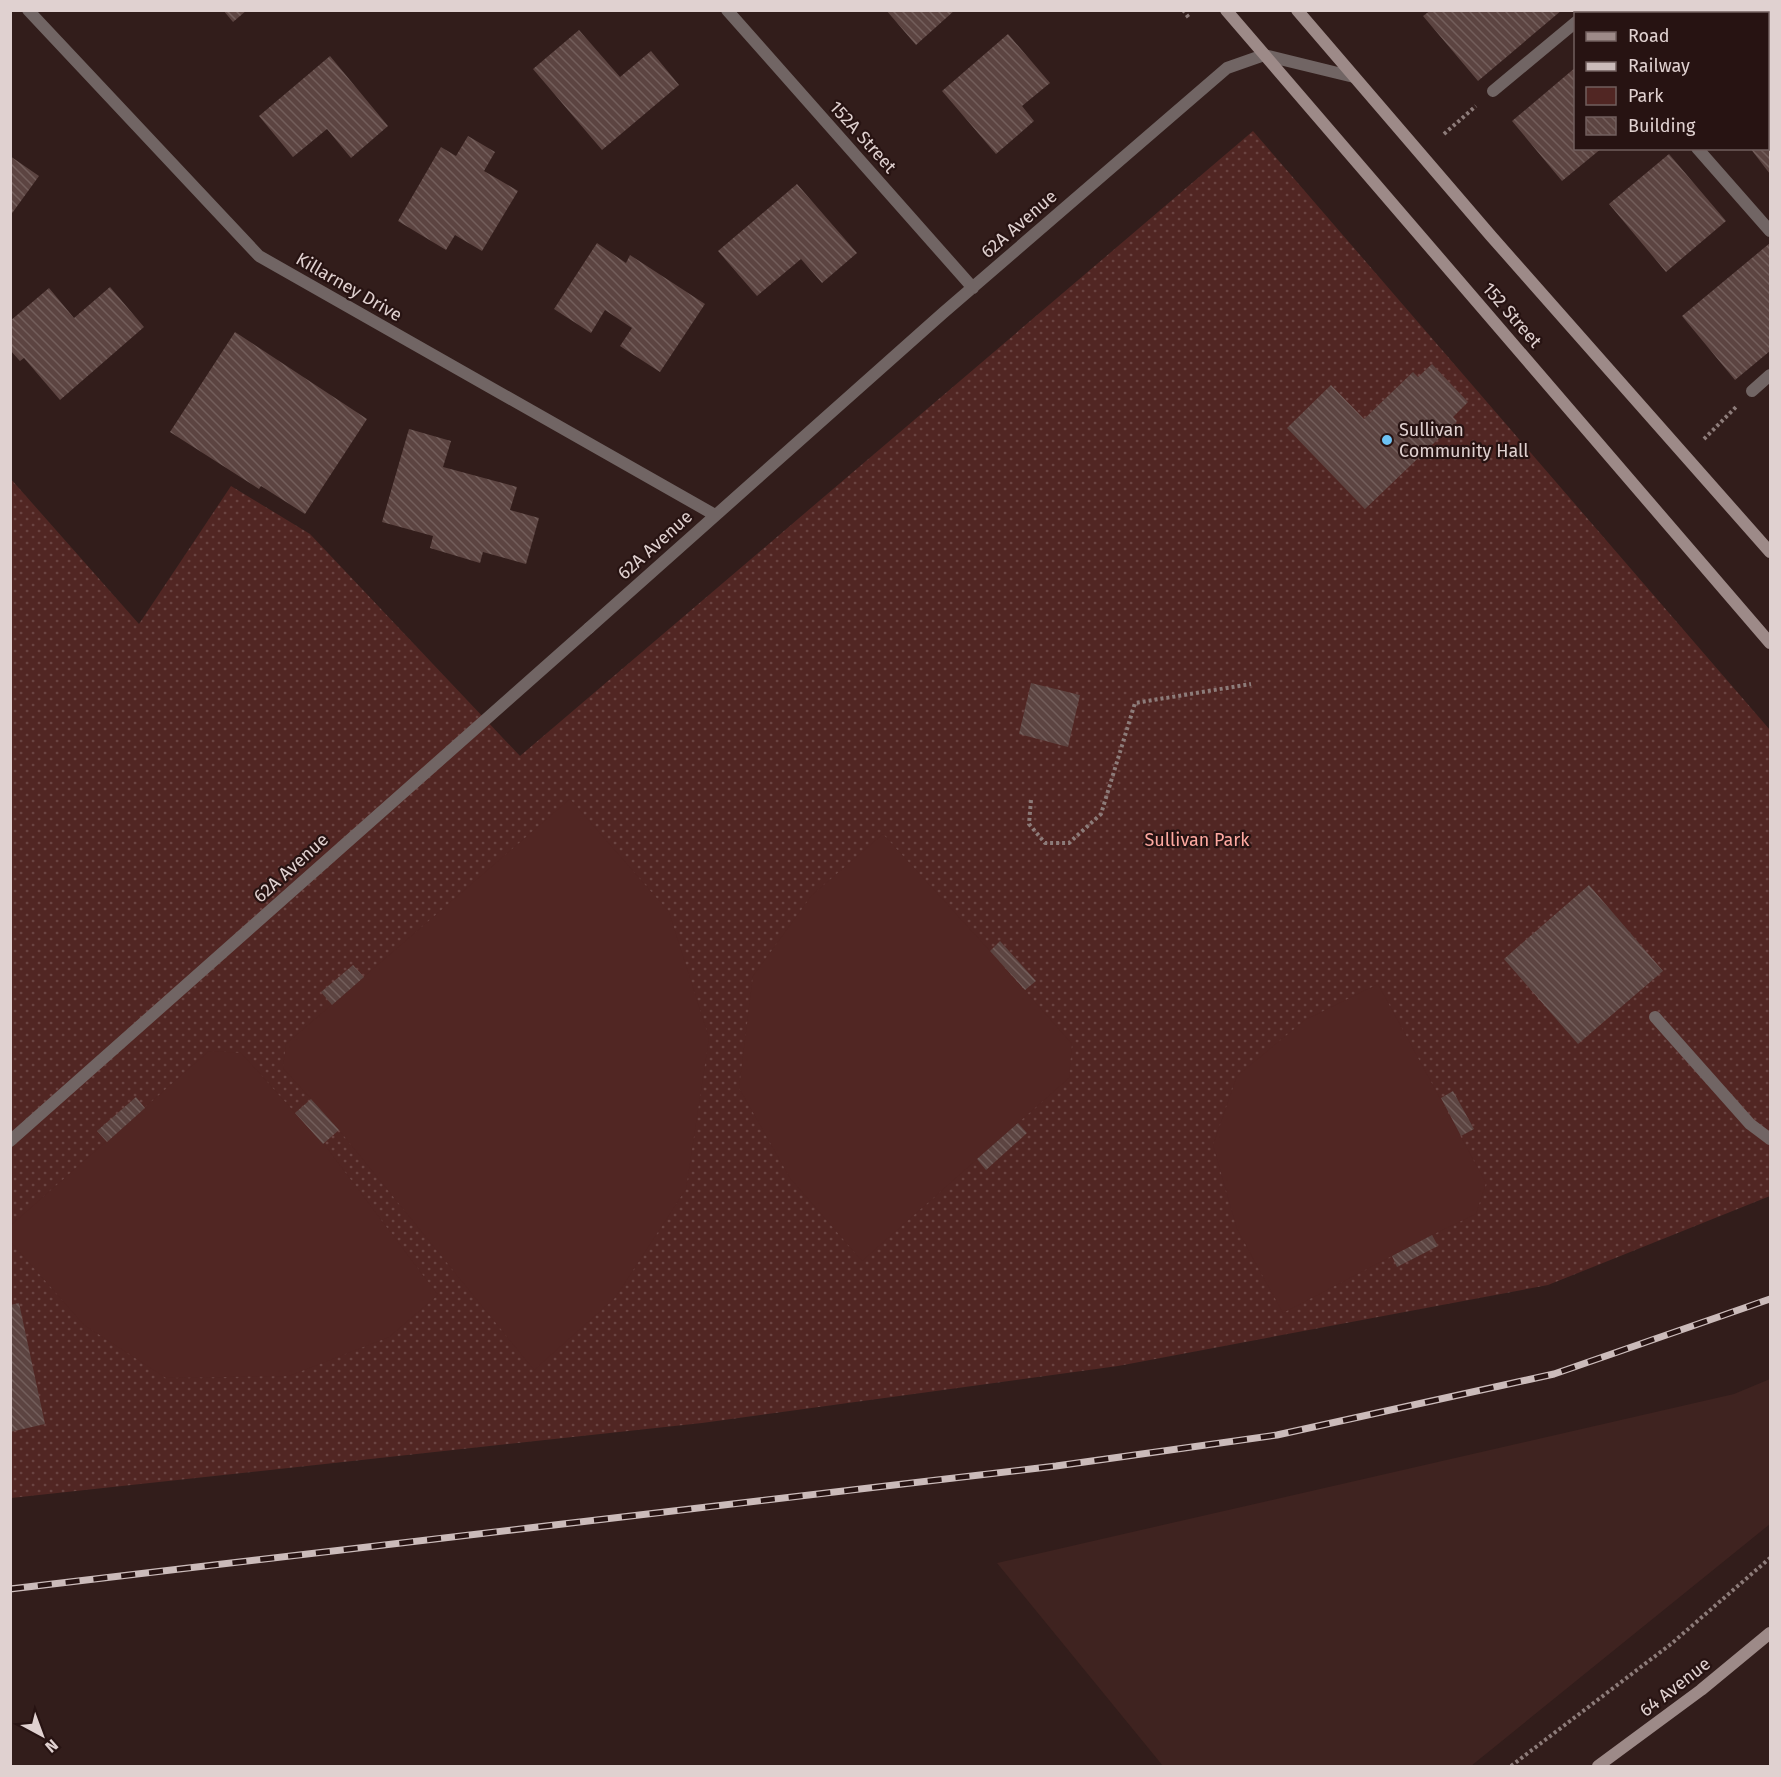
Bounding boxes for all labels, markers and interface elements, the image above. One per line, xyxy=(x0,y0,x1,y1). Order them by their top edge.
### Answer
legend xyxy=(1574,12,1769,150)
text: Road xyxy=(1628,25,1670,47)
text: Railway xyxy=(1628,55,1690,77)
text: Park xyxy=(1628,85,1664,107)
street label: 152A Street xyxy=(825,96,901,178)
text: Building xyxy=(1628,115,1696,137)
street label: 62A Avenue xyxy=(977,185,1061,263)
street label: Killarney Drive xyxy=(292,248,406,326)
street label: 152 Street xyxy=(1478,278,1547,352)
place label: Sullivan Community Hall xyxy=(1399,419,1529,462)
marker: Sullivan Community Hall xyxy=(1380,433,1394,447)
street label: 62A Avenue xyxy=(613,506,697,584)
street label: 62A Avenue xyxy=(249,829,333,907)
park label: Sullivan Park xyxy=(1144,829,1250,851)
street label: 64 Avenue xyxy=(1635,1653,1715,1721)
north arrow xyxy=(12,1705,72,1765)
text: N xyxy=(41,1735,62,1757)

